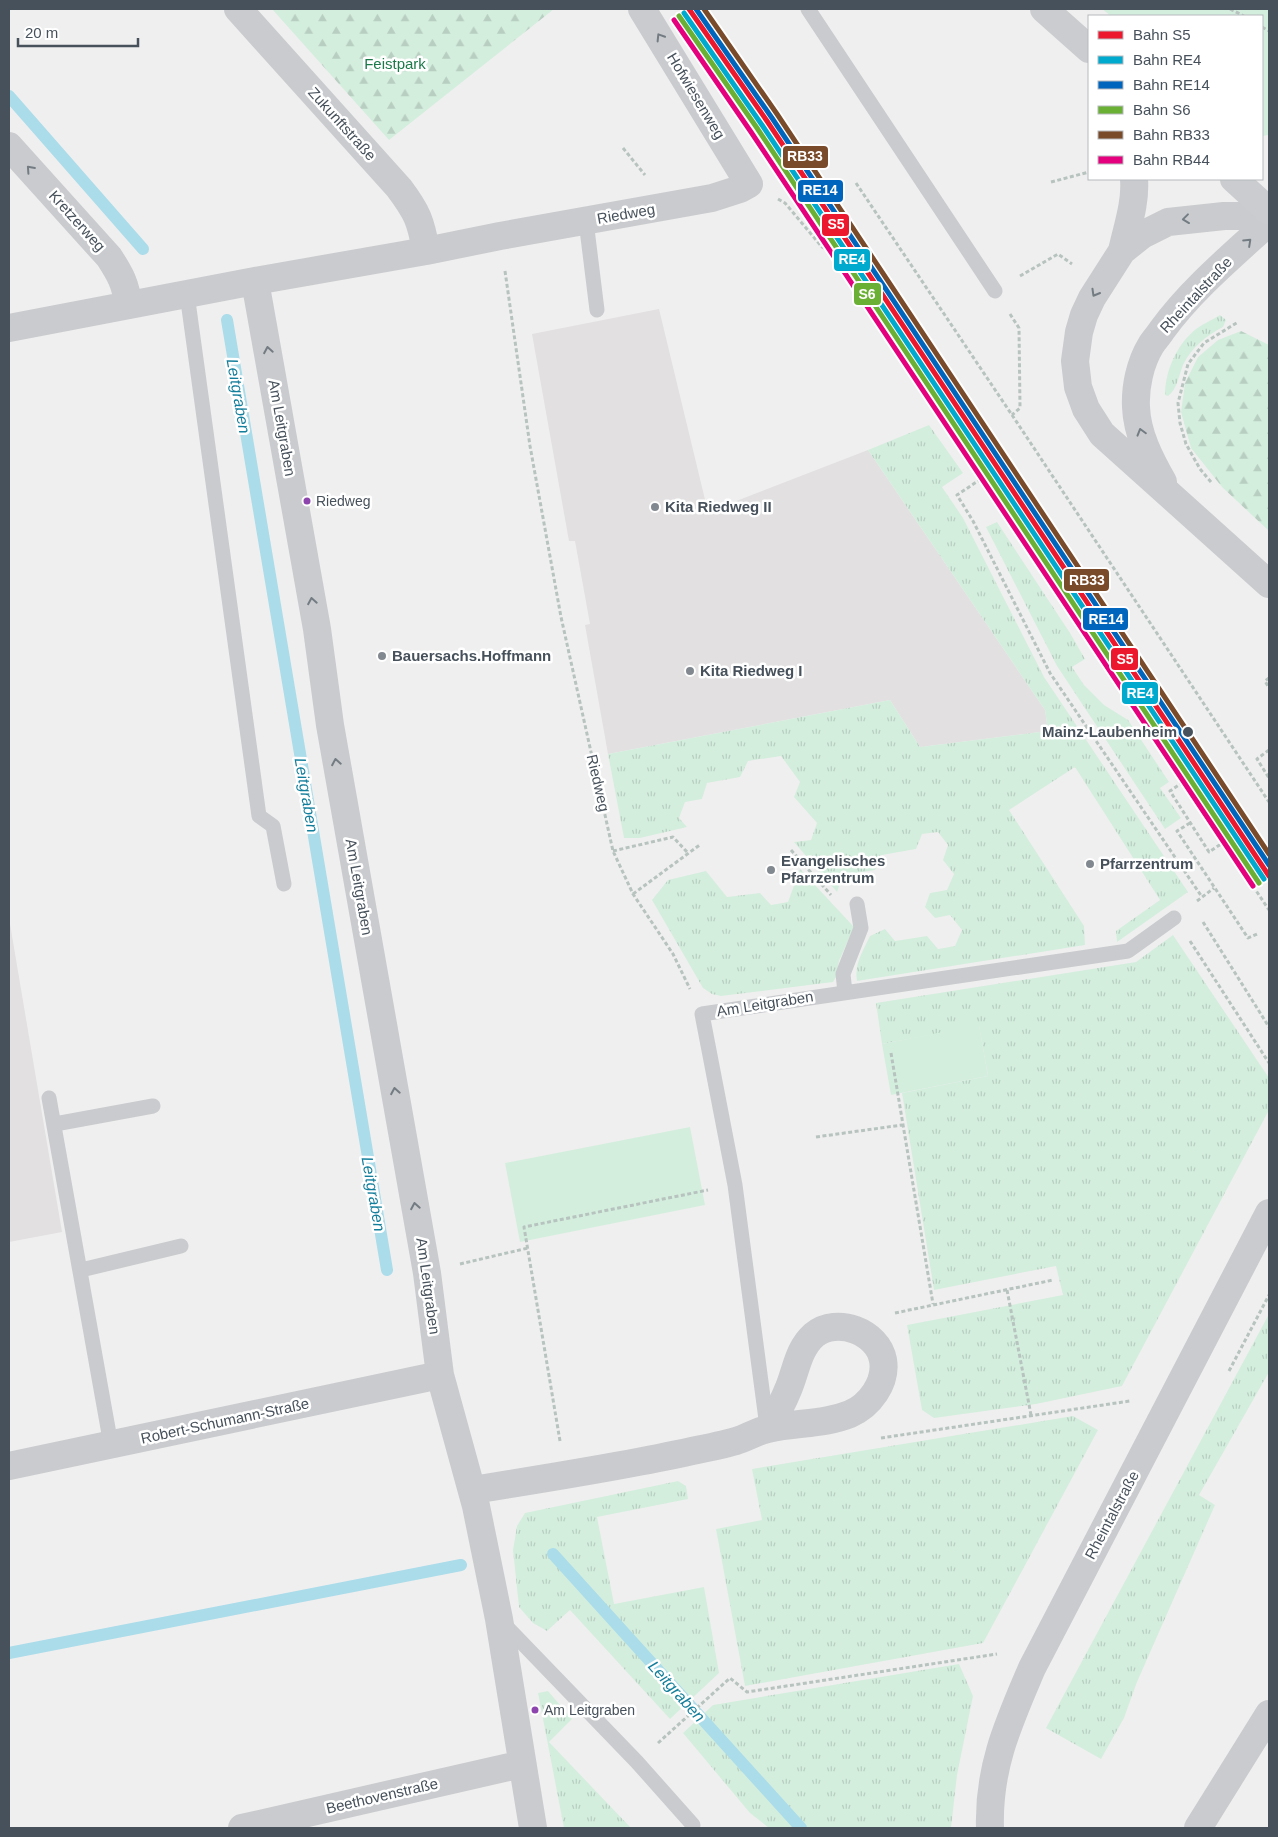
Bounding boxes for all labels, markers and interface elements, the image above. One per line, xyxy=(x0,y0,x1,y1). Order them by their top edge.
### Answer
scale bar xyxy=(18,15,138,47)
legend xyxy=(1088,15,1263,180)
text: 20 m xyxy=(25,24,58,41)
text: Bahn S5 xyxy=(1133,26,1191,43)
one-way arrow xyxy=(657,33,667,42)
street label: Hofwiesenweg xyxy=(664,50,729,142)
text: Bahn RE4 xyxy=(1133,51,1201,68)
park label: Feistpark xyxy=(364,55,426,72)
text: Bahn RE14 xyxy=(1133,76,1210,93)
street label: Zukunftstraße xyxy=(305,84,380,164)
text: Bahn S6 xyxy=(1133,101,1191,118)
text: Bahn RB33 xyxy=(1133,126,1210,143)
line badge: RB33 xyxy=(782,145,829,169)
text: RB33 xyxy=(787,148,823,164)
text: Bahn RB44 xyxy=(1133,151,1210,168)
one-way arrow xyxy=(26,166,35,175)
line badge: RE14 xyxy=(797,179,844,203)
text: RE14 xyxy=(802,182,838,198)
street label: Kretzerweg xyxy=(46,187,109,255)
street label: Riedweg xyxy=(596,200,656,227)
line badge: S5 xyxy=(821,213,850,237)
one-way arrow xyxy=(1181,214,1190,224)
text: S5 xyxy=(827,216,845,232)
one-way arrow xyxy=(1242,238,1251,247)
line badge: RE4 xyxy=(833,248,871,272)
text: RE4 xyxy=(838,251,866,267)
street label: Rheintalstraße xyxy=(1156,253,1235,336)
line badge: S6 xyxy=(853,282,882,306)
text: S6 xyxy=(858,286,876,302)
one-way arrow xyxy=(1092,287,1102,296)
one-way arrow xyxy=(263,346,273,354)
water label: Leitgraben xyxy=(224,357,253,435)
street label: Am Leitgraben xyxy=(266,378,299,477)
one-way arrow xyxy=(1136,428,1147,436)
place label: Riedweg xyxy=(316,493,370,509)
marker: Riedweg xyxy=(302,496,312,506)
place label: Kita Riedweg II xyxy=(665,498,772,515)
marker: Kita Riedweg II xyxy=(649,501,661,513)
line badge: RB33 xyxy=(1063,568,1110,592)
text: RB33 xyxy=(1069,572,1105,588)
one-way arrow xyxy=(308,597,318,606)
line badge: RE14 xyxy=(1082,607,1129,631)
text: RE14 xyxy=(1088,611,1124,627)
place label: Bauersachs.Hoffmann xyxy=(392,647,551,664)
line badge: S5 xyxy=(1110,647,1139,671)
marker: Bauersachs.Hoffmann xyxy=(376,650,388,662)
text: S5 xyxy=(1116,651,1134,667)
place label: Kita Riedweg I xyxy=(700,662,803,679)
marker: Kita Riedweg I xyxy=(684,665,696,677)
line badge: RE4 xyxy=(1121,681,1159,705)
text: RE4 xyxy=(1126,685,1154,701)
place label: Mainz-Laubenheim xyxy=(1042,723,1177,740)
marker: Mainz-Laubenheim xyxy=(1181,725,1195,739)
street label: Riedweg xyxy=(584,753,613,813)
water label: Leitgraben xyxy=(292,756,321,834)
one-way arrow xyxy=(332,758,342,766)
street label: Am Leitgraben xyxy=(343,837,376,936)
place label: Evangelisches Pfarrzentrum xyxy=(781,852,885,886)
place label: Pfarrzentrum xyxy=(1100,855,1193,872)
marker: Pfarrzentrum xyxy=(1084,858,1096,870)
marker: Evangelisches Pfarrzentrum xyxy=(765,864,777,876)
street label: Am Leitgraben xyxy=(715,987,814,1020)
one-way arrow xyxy=(390,1087,400,1095)
water label: Leitgraben xyxy=(359,1155,388,1233)
one-way arrow xyxy=(411,1202,421,1210)
street label: Am Leitgraben xyxy=(413,1236,444,1335)
street label: Robert-Schumann-Straße xyxy=(139,1394,311,1447)
street label: Rheintalstraße xyxy=(1081,1468,1142,1562)
water label: Leitgraben xyxy=(645,1658,708,1725)
place label: Am Leitgraben xyxy=(544,1702,635,1718)
marker: Am Leitgraben xyxy=(530,1705,540,1715)
street label: Beethovenstraße xyxy=(324,1774,439,1817)

